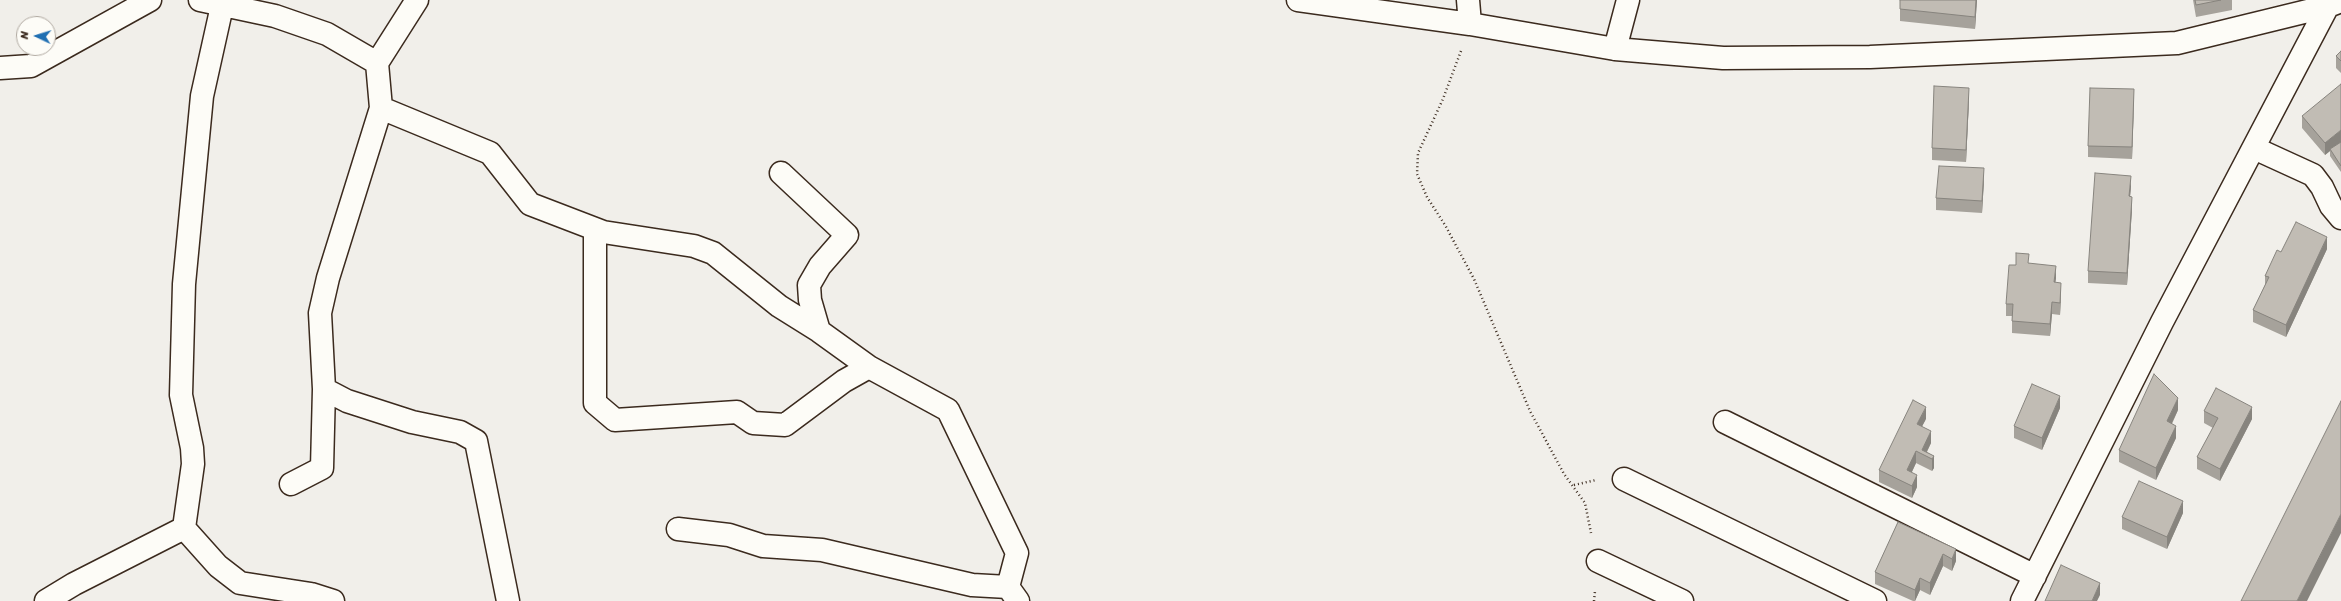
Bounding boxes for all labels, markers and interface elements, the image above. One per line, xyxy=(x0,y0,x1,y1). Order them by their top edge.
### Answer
north arrow xyxy=(16,16,56,56)
text: N xyxy=(15,31,34,40)

